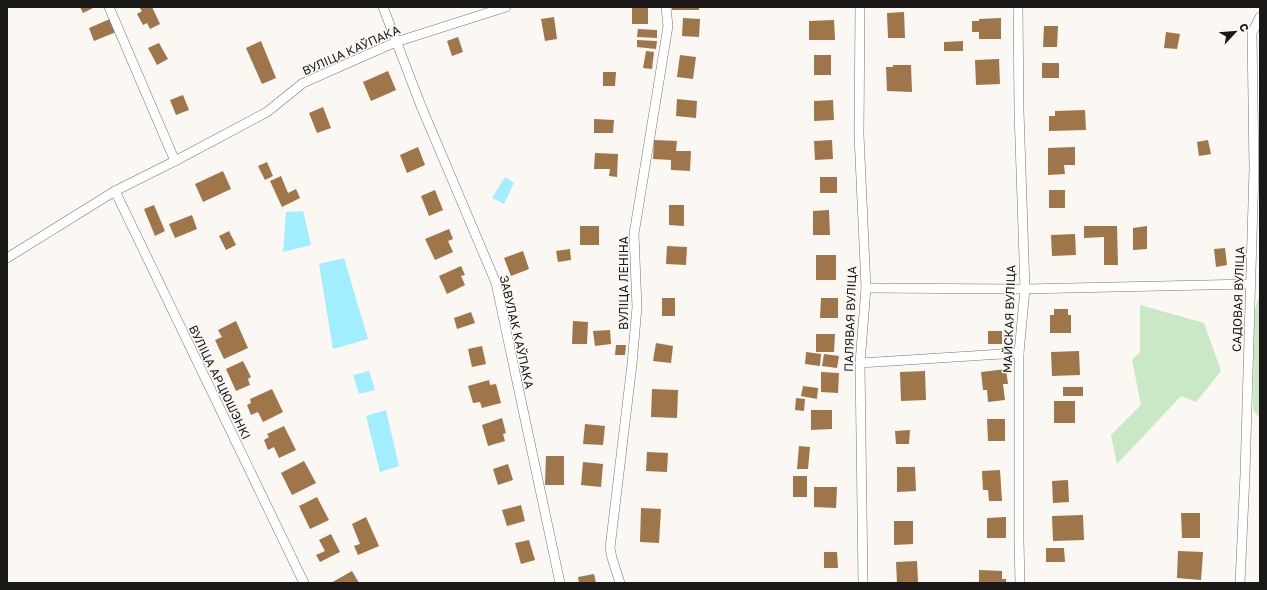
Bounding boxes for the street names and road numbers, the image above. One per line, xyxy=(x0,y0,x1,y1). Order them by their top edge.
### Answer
street label: ВУЛІЦА КАЎПАКА xyxy=(300,22,402,78)
street label: ВУЛІЦА ЛЕНІНА xyxy=(616,236,631,330)
street label: САДОВАЯ ВУЛІЦА xyxy=(1229,246,1247,352)
street label: МАЙСКАЯ ВУЛІЦА xyxy=(1000,265,1018,373)
street label: ПАЛЯВАЯ ВУЛІЦА xyxy=(841,266,859,372)
street label: ЗАВУЛАК КАЎПАКА xyxy=(497,274,537,390)
street label: ВУЛІЦА АРЦЮШЭНКІ xyxy=(186,322,254,442)

